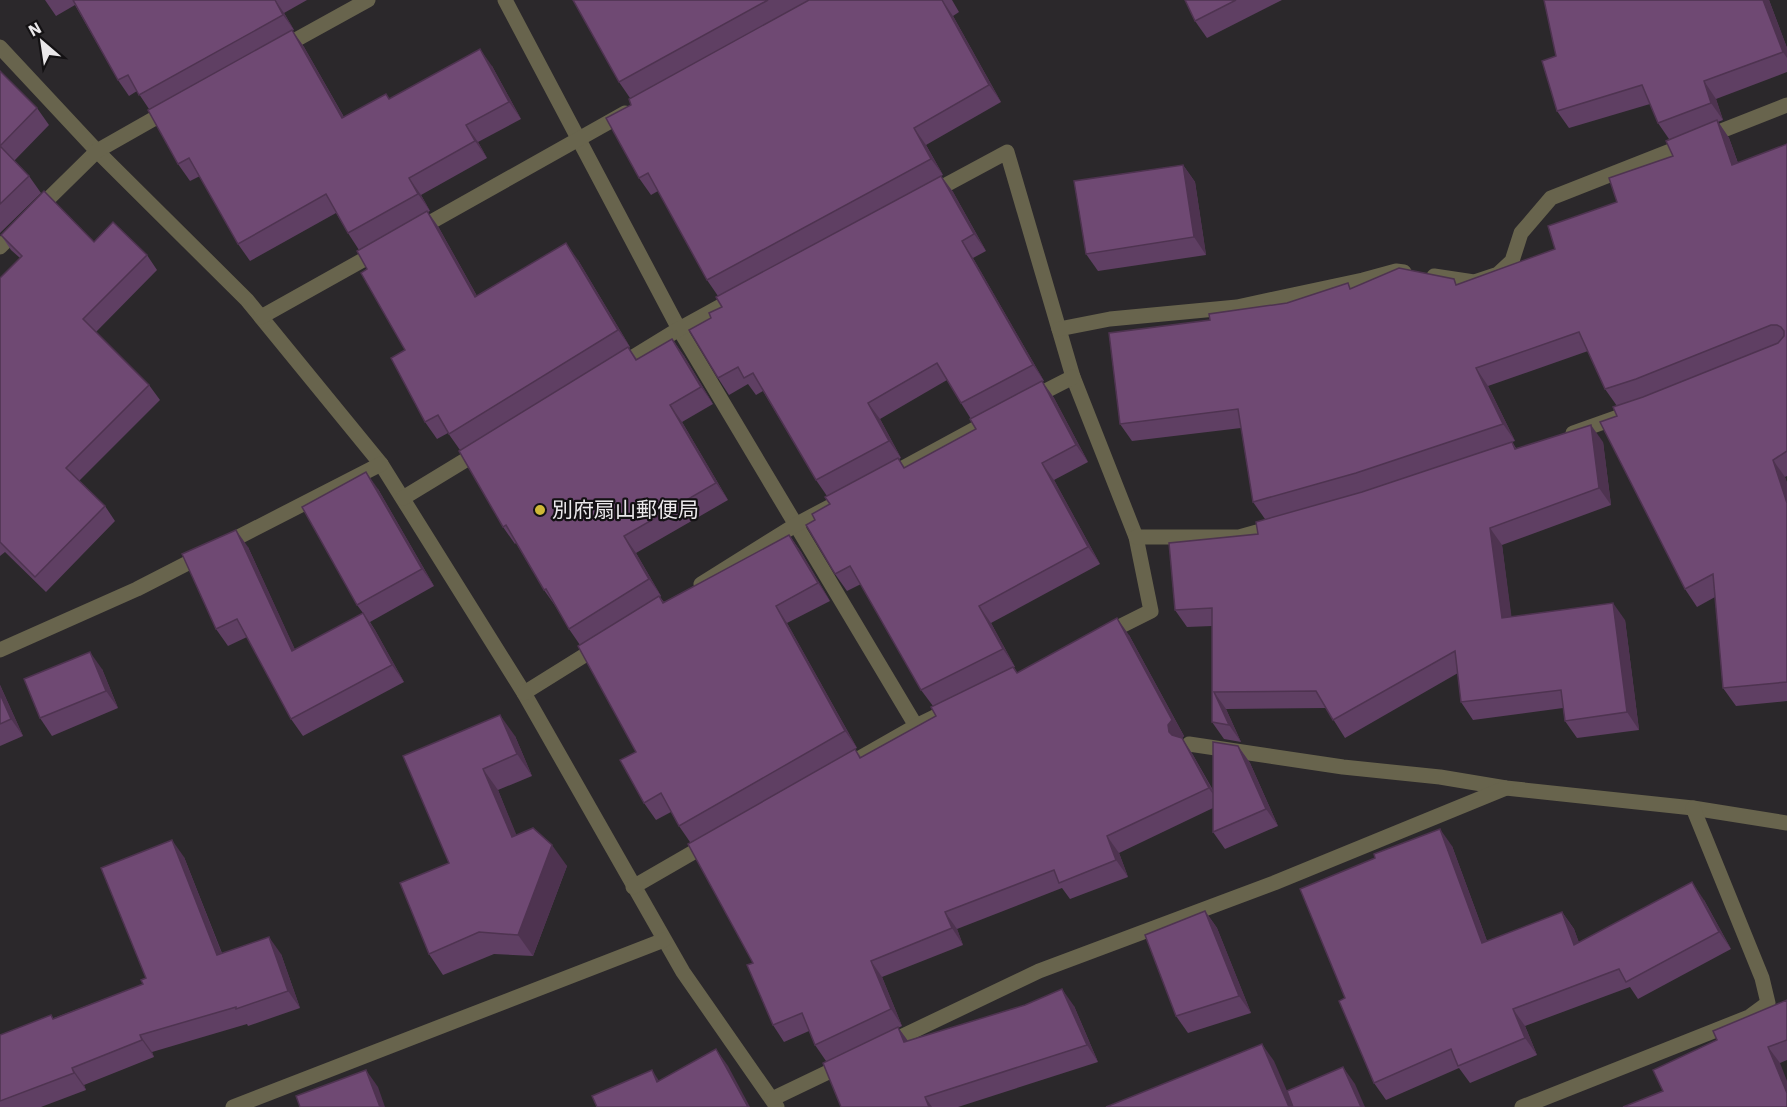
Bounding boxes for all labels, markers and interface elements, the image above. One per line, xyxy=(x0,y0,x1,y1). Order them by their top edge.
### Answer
north arrow xyxy=(12,12,72,72)
text: N xyxy=(25,17,45,40)
place label: 別府扇山郵便局 xyxy=(552,495,699,523)
marker: 別府扇山郵便局 xyxy=(533,503,547,517)

